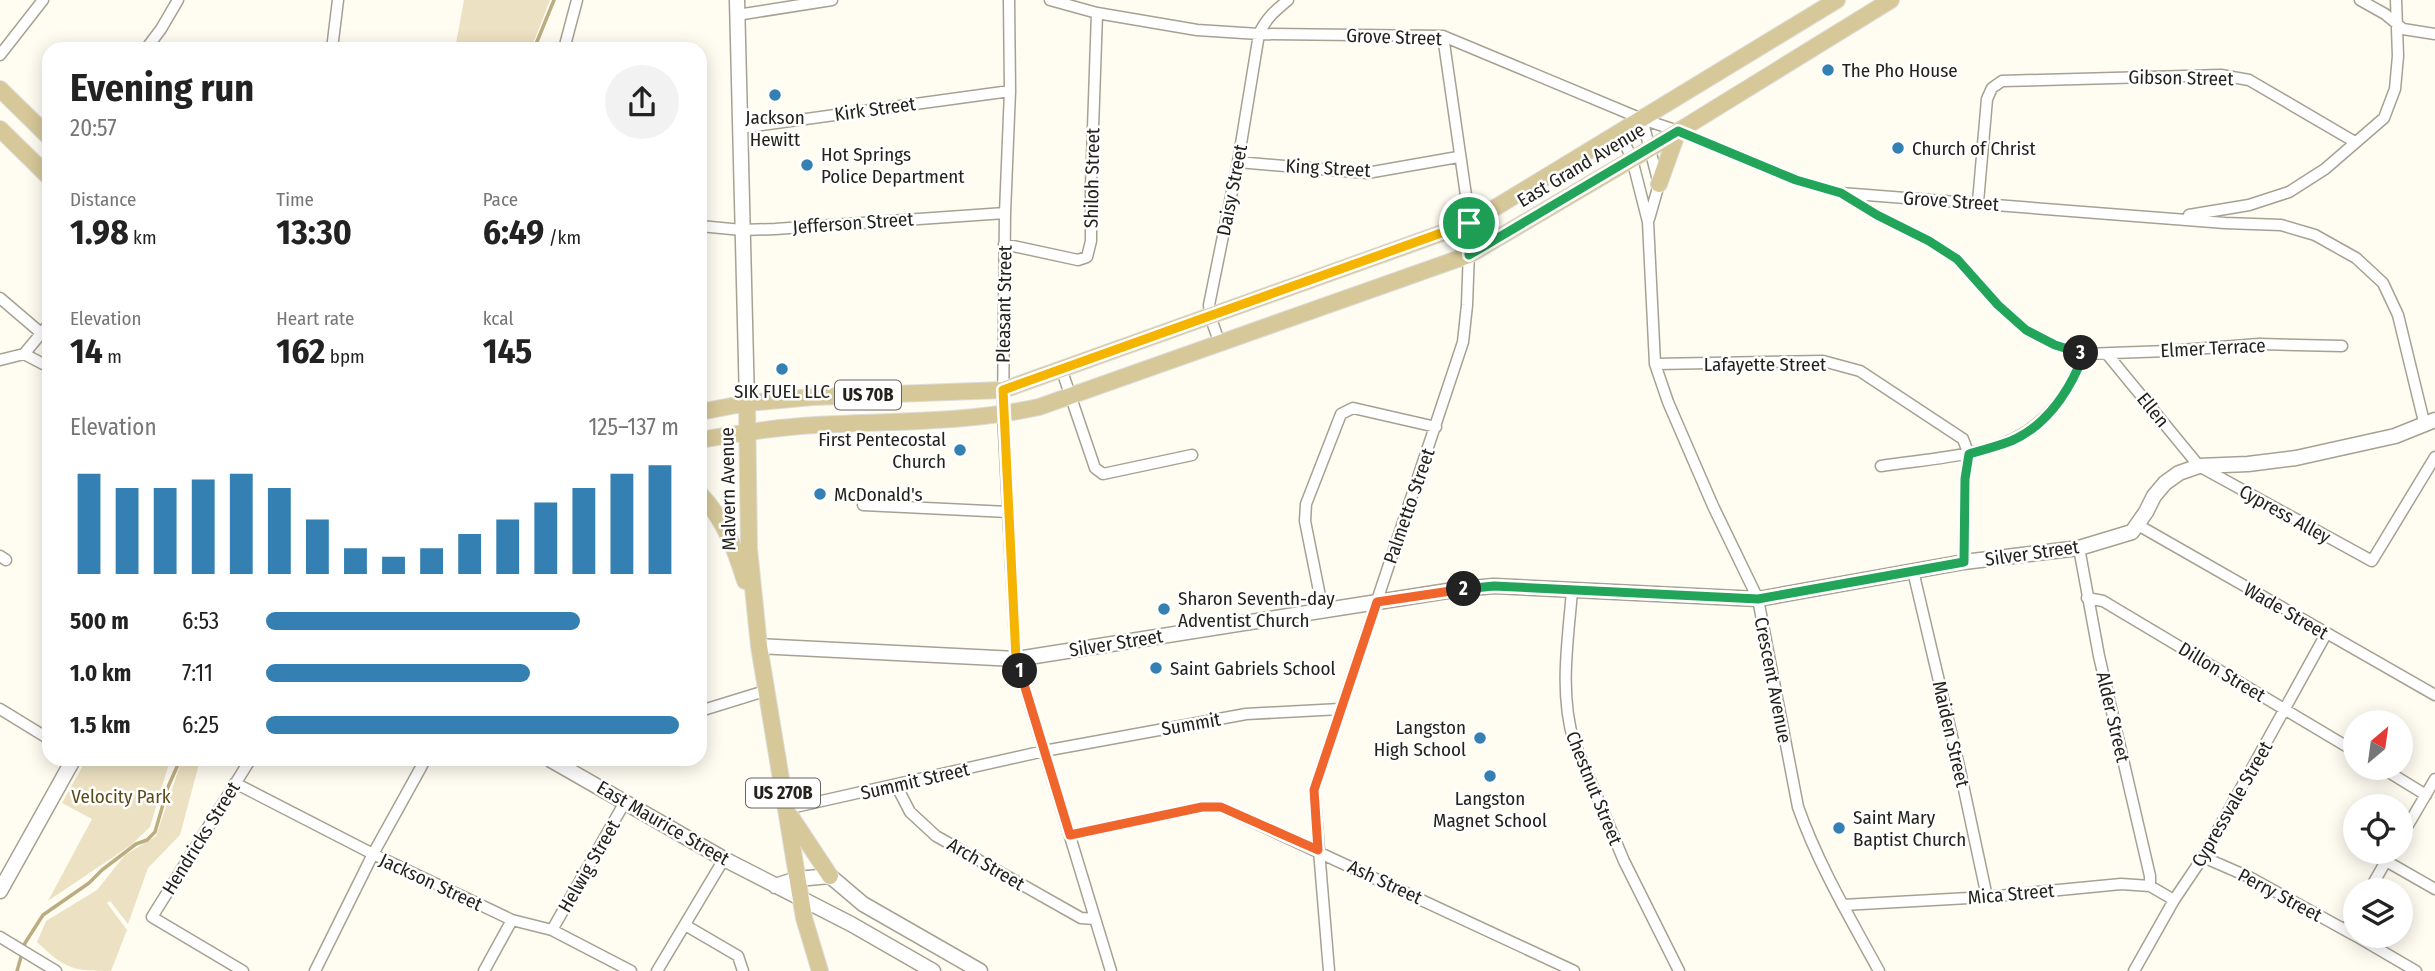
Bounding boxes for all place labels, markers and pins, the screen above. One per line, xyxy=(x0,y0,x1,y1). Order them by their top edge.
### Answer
place label: The Pho House xyxy=(1842,59,1958,82)
marker: The Pho House xyxy=(1820,62,1836,78)
marker: Jackson Hewitt xyxy=(767,87,783,103)
place label: Jackson Hewitt xyxy=(745,106,805,151)
place label: Church of Christ xyxy=(1912,137,2036,160)
marker: Church of Christ xyxy=(1890,140,1906,156)
place label: Hot Springs Police Department xyxy=(821,143,965,188)
marker: Hot Springs Police Department xyxy=(799,157,815,173)
pin xyxy=(1439,193,1499,253)
pin: 3 xyxy=(2064,336,2098,370)
marker: SIK FUEL LLC xyxy=(774,361,790,377)
place label: SIK FUEL LLC xyxy=(734,380,830,403)
place label: First Pentecostal Church xyxy=(818,428,946,473)
marker: First Pentecostal Church xyxy=(952,442,968,458)
place label: McDonald's xyxy=(834,483,923,506)
marker: McDonald's xyxy=(812,486,828,502)
pin: 2 xyxy=(1446,572,1482,606)
place label: Sharon Seventh-day Adventist Church xyxy=(1178,587,1335,632)
marker: Sharon Seventh-day Adventist Church xyxy=(1156,601,1172,617)
pin: 1 xyxy=(1002,654,1038,688)
place label: Saint Gabriels School xyxy=(1170,657,1336,680)
marker: Saint Gabriels School xyxy=(1148,660,1164,676)
place label: Langston High School xyxy=(1374,716,1466,761)
marker: Langston High School xyxy=(1472,730,1488,746)
marker: Langston Magnet School xyxy=(1482,768,1498,784)
place label: Langston Magnet School xyxy=(1433,787,1547,832)
place label: Saint Mary Baptist Church xyxy=(1853,806,1966,851)
marker: Saint Mary Baptist Church xyxy=(1831,820,1847,836)

